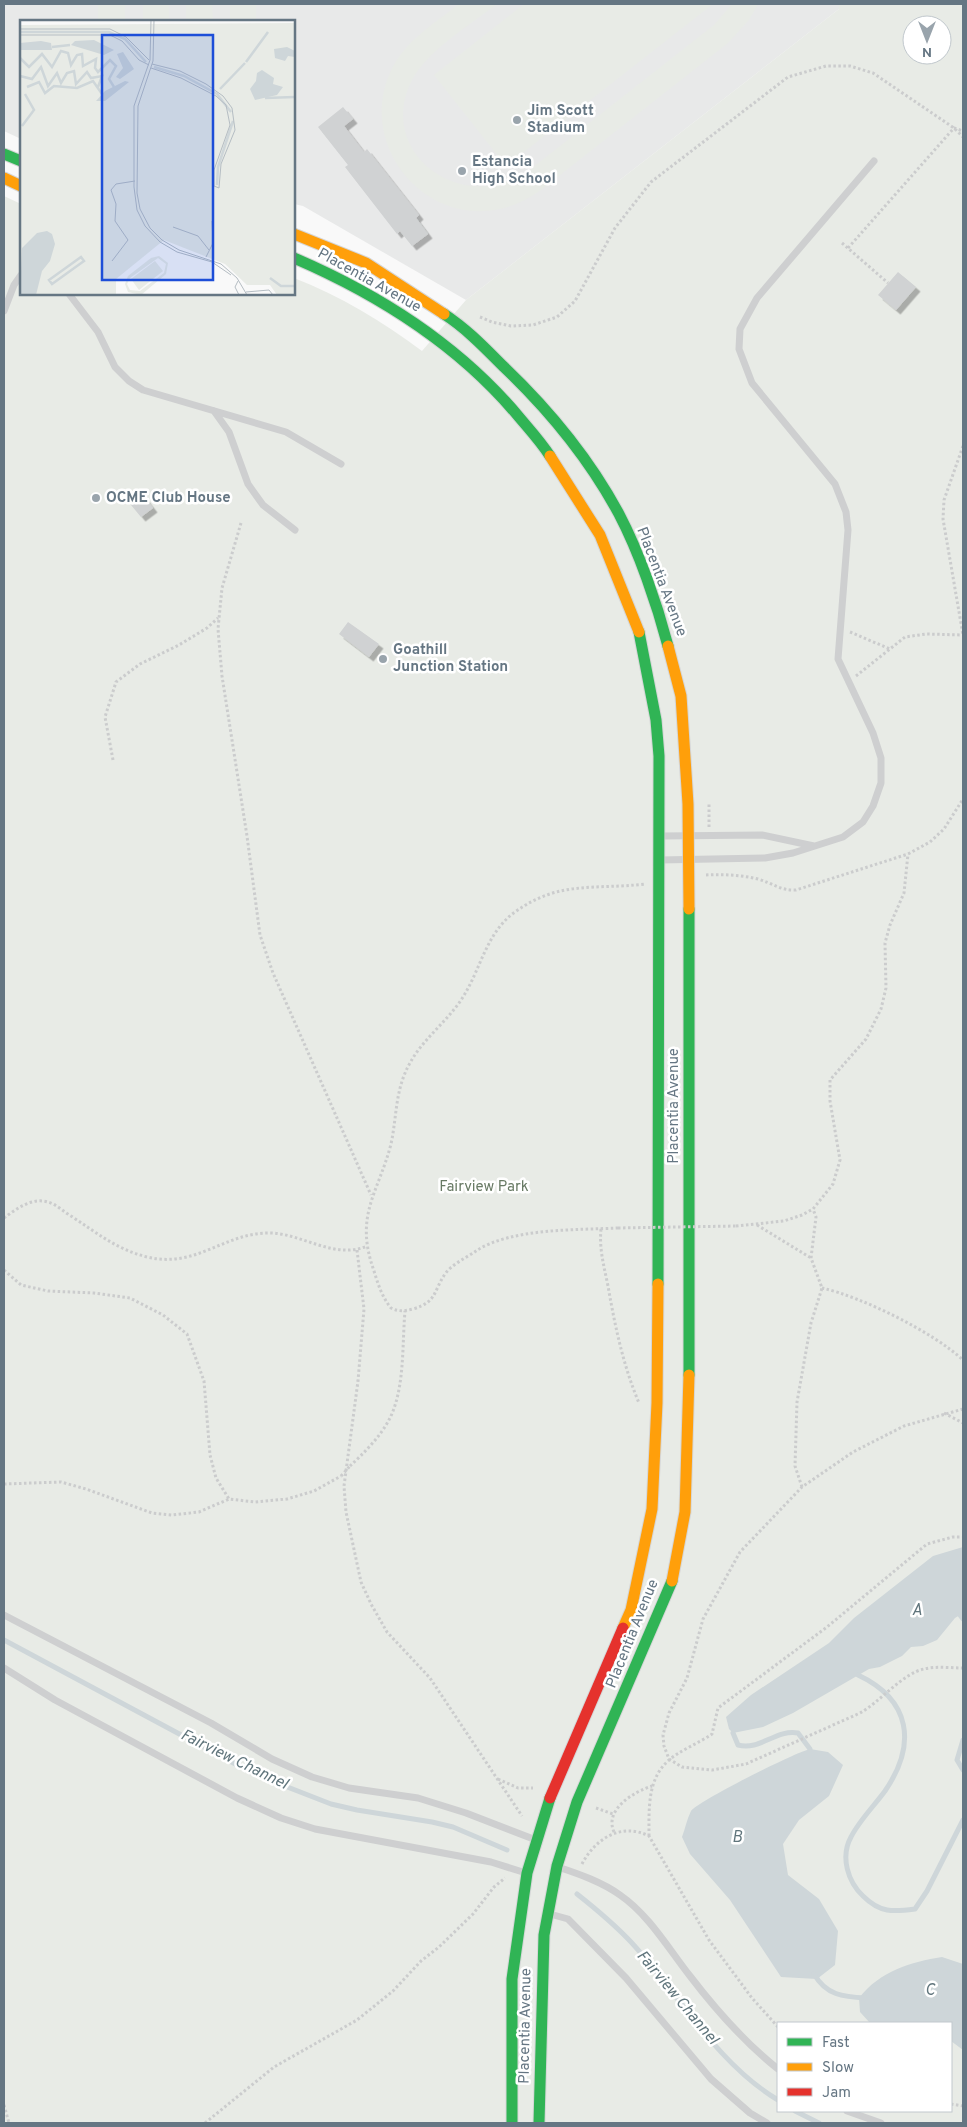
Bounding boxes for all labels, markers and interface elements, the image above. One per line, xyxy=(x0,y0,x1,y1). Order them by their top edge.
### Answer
north arrow xyxy=(902,15,952,65)
inset map xyxy=(20,20,295,295)
text: N xyxy=(922,43,932,60)
place label: Jim Scott Stadium xyxy=(527,102,594,138)
marker: Jim Scott Stadium xyxy=(511,114,523,126)
place label: Estancia High School xyxy=(472,153,556,189)
marker: Estancia High School xyxy=(456,165,468,177)
street label: Placentia Avenue xyxy=(314,245,424,317)
place label: OCME Club House xyxy=(106,489,231,508)
marker: OCME Club House xyxy=(90,492,102,504)
street label: Placentia Avenue xyxy=(631,525,691,639)
place label: Goathill Junction Station xyxy=(393,641,508,677)
marker: Goathill Junction Station xyxy=(377,653,389,665)
street label: Placentia Avenue xyxy=(665,1048,684,1164)
park label: Fairview Park xyxy=(439,1178,529,1197)
street label: Placentia Avenue xyxy=(603,1577,663,1691)
water label: A xyxy=(912,1601,922,1621)
water label: Fairview Channel xyxy=(177,1725,292,1795)
water label: B xyxy=(732,1828,743,1848)
water label: Fairview Channel xyxy=(632,1947,723,2050)
street label: Placentia Avenue xyxy=(515,1968,537,2084)
water label: C xyxy=(925,1981,936,2001)
legend xyxy=(777,2022,952,2112)
text: Fast xyxy=(822,2034,850,2053)
text: Slow xyxy=(822,2059,854,2078)
text: Jam xyxy=(822,2084,851,2103)

